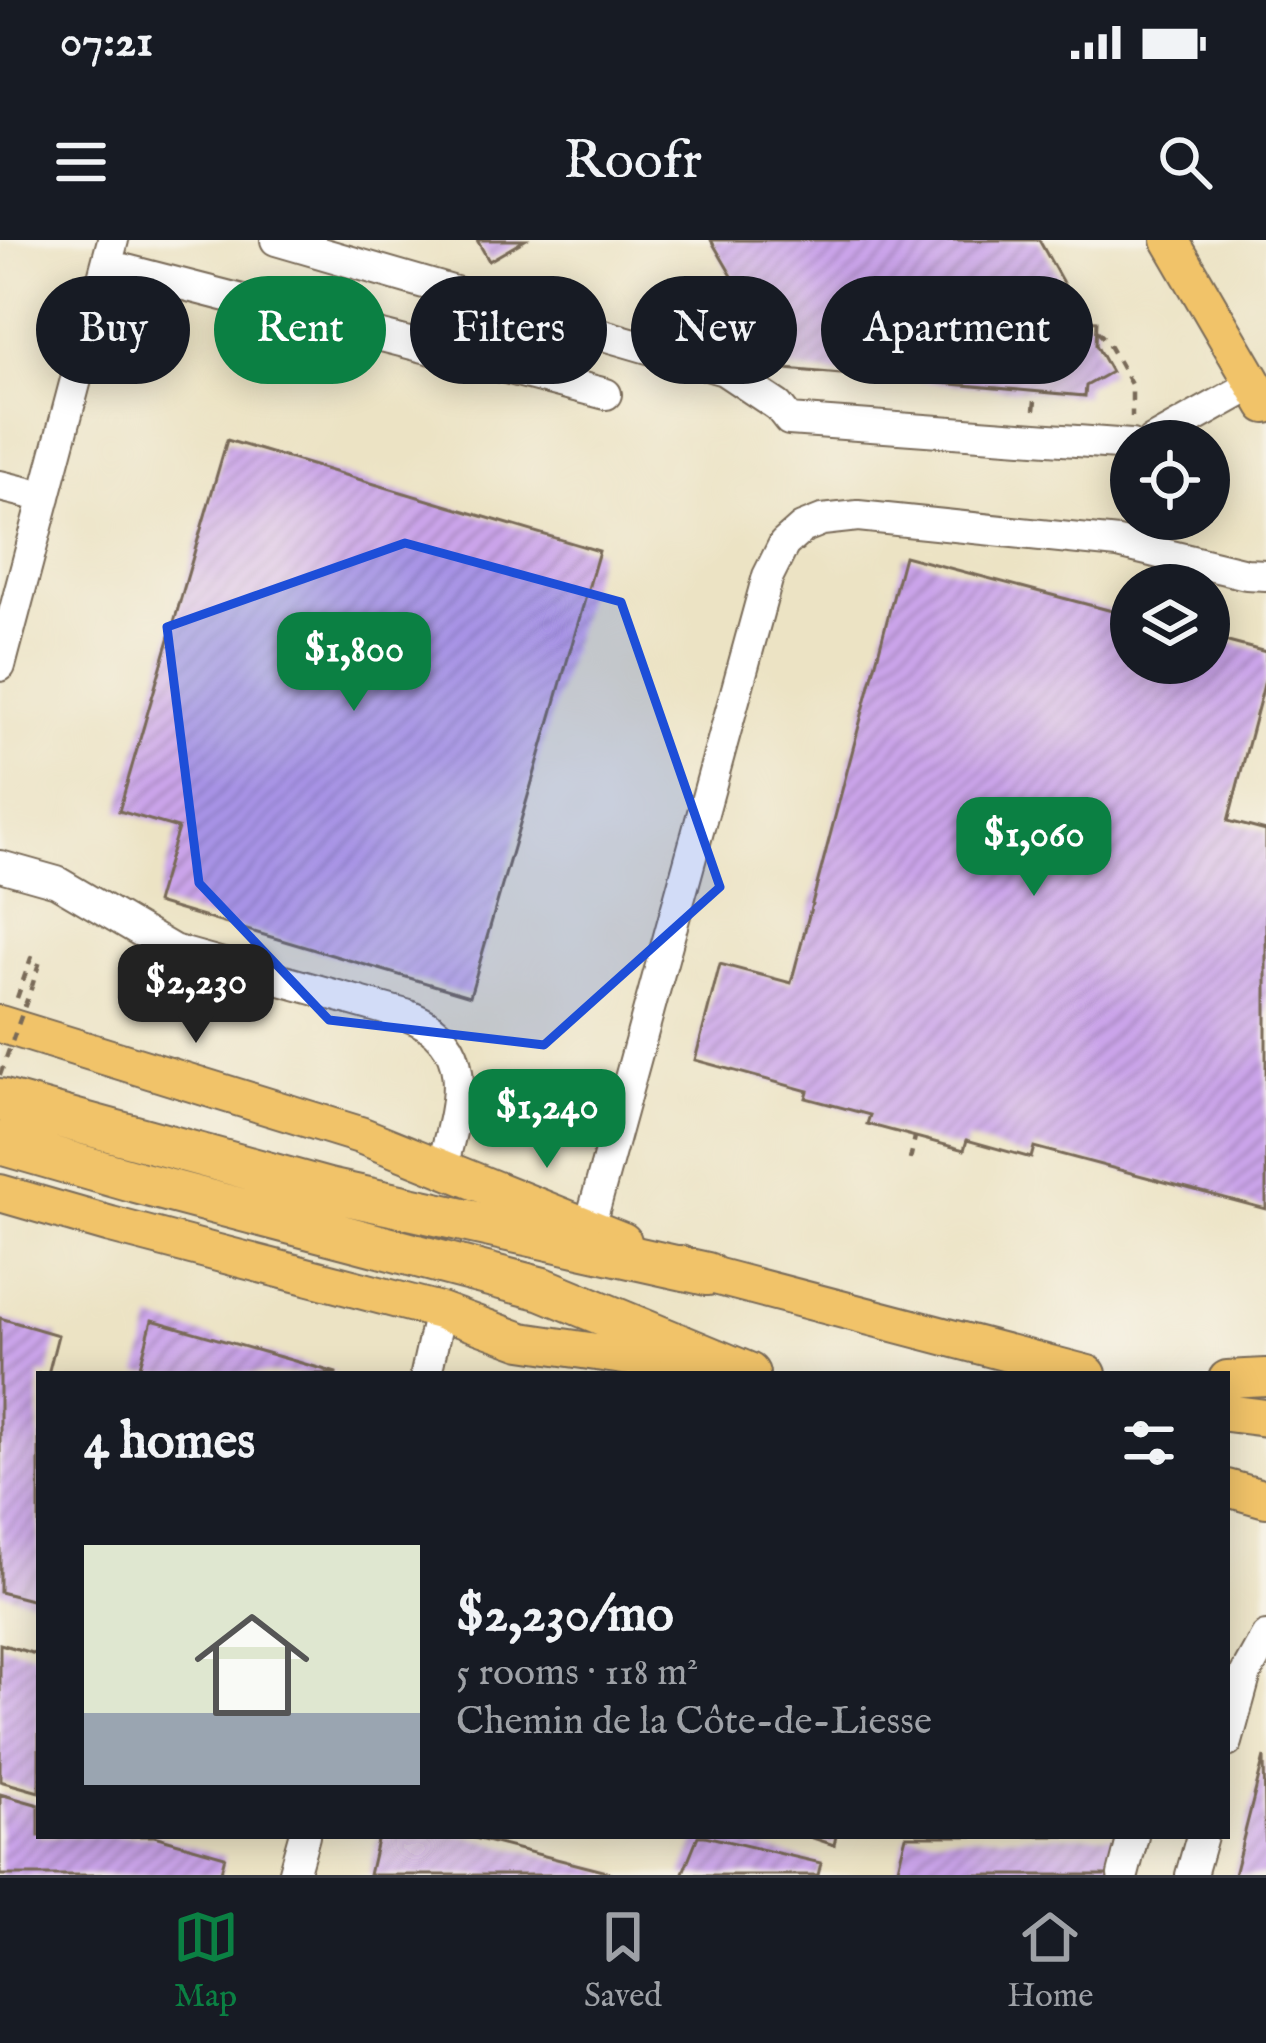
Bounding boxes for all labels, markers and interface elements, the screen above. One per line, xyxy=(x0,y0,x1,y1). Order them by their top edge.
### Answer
text: 07:21 xyxy=(60,14,153,71)
text: Roofr xyxy=(564,128,702,197)
icon: menu xyxy=(48,129,114,195)
icon: search xyxy=(1152,129,1218,195)
chip: Buy xyxy=(36,276,190,384)
chip: Rent xyxy=(214,276,386,384)
chip: Filters xyxy=(410,276,607,384)
chip: New xyxy=(631,276,797,384)
chip: Apartment xyxy=(821,276,1093,384)
map controls xyxy=(1110,420,1230,684)
button: locate xyxy=(1110,420,1230,540)
button: layers xyxy=(1110,564,1230,684)
pin: $1,800 xyxy=(256,612,452,714)
text: $1,800 xyxy=(304,626,404,675)
pin: $1,060 xyxy=(936,797,1132,899)
text: $1,060 xyxy=(983,811,1085,860)
pin: $2,230 xyxy=(98,944,294,1046)
text: $2,230 xyxy=(145,958,247,1007)
pin: $1,240 xyxy=(449,1069,645,1171)
text: $1,240 xyxy=(495,1083,599,1132)
icon: filters xyxy=(1116,1410,1182,1476)
text: 4 homes xyxy=(84,1411,255,1476)
text: $2,230/mo xyxy=(456,1584,674,1649)
icon: home xyxy=(180,1593,324,1737)
text: 5 rooms · 118 m² xyxy=(456,1649,698,1698)
text: Chemin de la Côte-de-Liesse xyxy=(456,1698,932,1747)
tab: Map xyxy=(173,1904,239,2018)
tab: Saved xyxy=(584,1904,662,2018)
tab: Home xyxy=(1007,1904,1093,2018)

